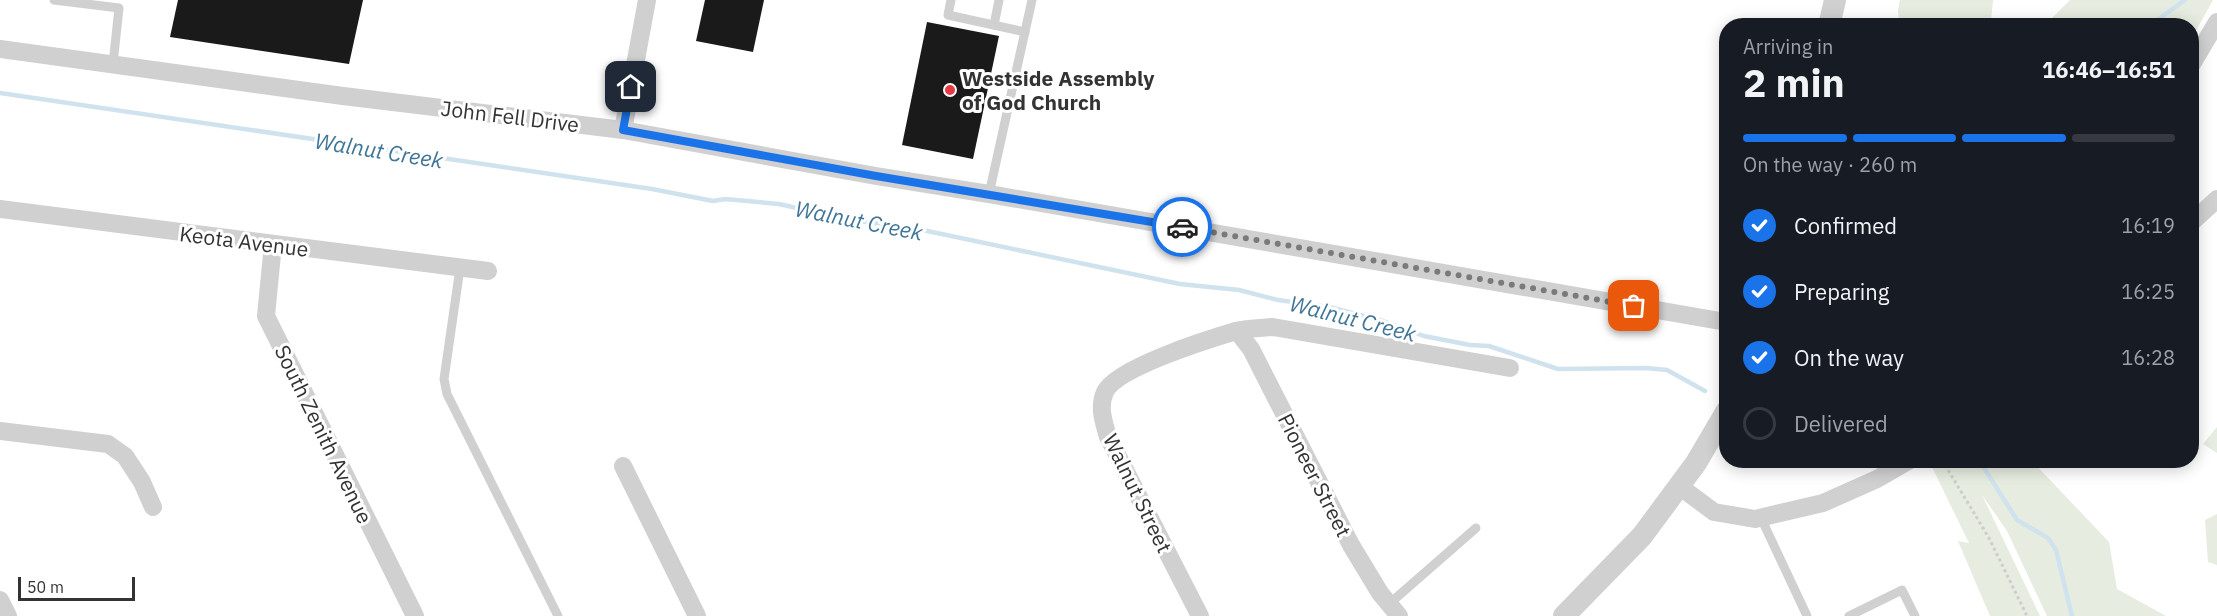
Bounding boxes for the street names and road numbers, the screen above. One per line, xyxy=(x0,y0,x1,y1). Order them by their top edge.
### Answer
street label: John Fell Drive xyxy=(439,94,581,138)
street label: Keota Avenue xyxy=(178,219,310,263)
street label: South Zenith Avenue xyxy=(269,340,379,528)
street label: Pioneer Street xyxy=(1272,409,1358,541)
street label: Walnut Street xyxy=(1097,429,1179,557)

